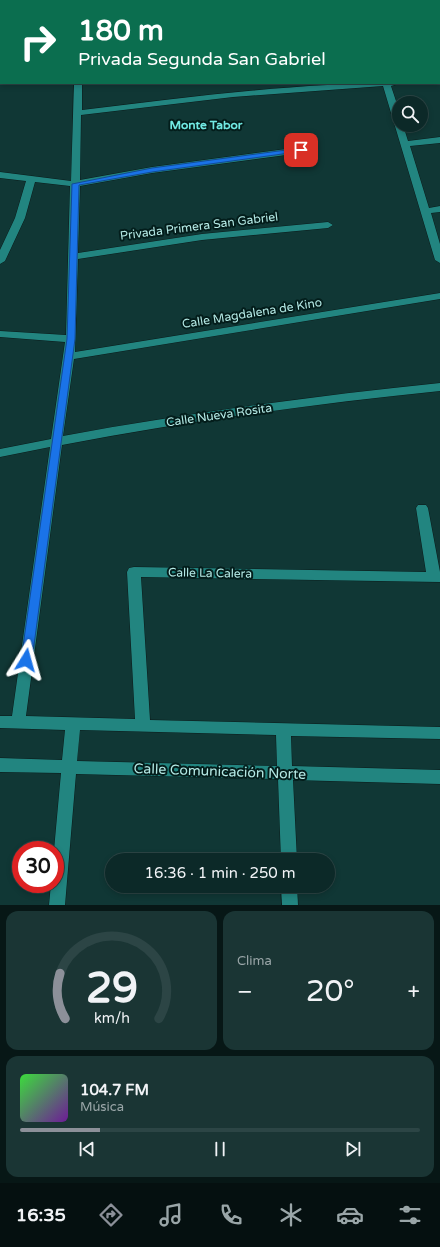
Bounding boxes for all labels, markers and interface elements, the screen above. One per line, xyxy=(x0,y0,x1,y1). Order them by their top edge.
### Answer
text: 180 m xyxy=(78,14,164,48)
icon: right xyxy=(12,16,64,68)
text: Privada Segunda San Gabriel xyxy=(78,48,326,70)
map controls xyxy=(392,96,428,132)
button: search xyxy=(392,96,428,132)
district label: Monte Tabor xyxy=(170,118,243,132)
pin xyxy=(284,133,318,167)
icon: arrive xyxy=(290,139,312,161)
street label: Privada Primera San Gabriel xyxy=(119,209,279,243)
street label: Calle Magdalena de Kino xyxy=(181,295,323,331)
street label: Calle Nueva Rosita xyxy=(165,401,273,429)
street label: Calle La Calera xyxy=(168,565,252,581)
position arrow xyxy=(5,639,47,681)
street label: Calle Comunicación Norte xyxy=(133,760,307,783)
speed limit sign: 30 xyxy=(12,841,64,893)
text: 16:36 · 1 min · 250 m xyxy=(145,864,295,882)
text: Clima xyxy=(237,953,272,969)
text: 29 xyxy=(85,963,138,1013)
text: 20° xyxy=(306,973,355,1010)
text: − xyxy=(237,979,253,1005)
text: + xyxy=(408,979,420,1005)
text: km/h xyxy=(94,1009,129,1026)
text: 104.7 FM xyxy=(80,1081,149,1099)
text: Música xyxy=(80,1099,124,1115)
icon: previous xyxy=(76,1138,98,1160)
icon: pause xyxy=(209,1138,231,1160)
icon: next xyxy=(342,1138,364,1160)
icon: directions xyxy=(97,1201,125,1229)
icon: music xyxy=(157,1201,185,1229)
icon: phone xyxy=(217,1201,245,1229)
icon: climate xyxy=(277,1201,305,1229)
icon: car xyxy=(336,1201,364,1229)
icon: filters xyxy=(396,1201,424,1229)
text: 16:35 xyxy=(16,1204,66,1226)

